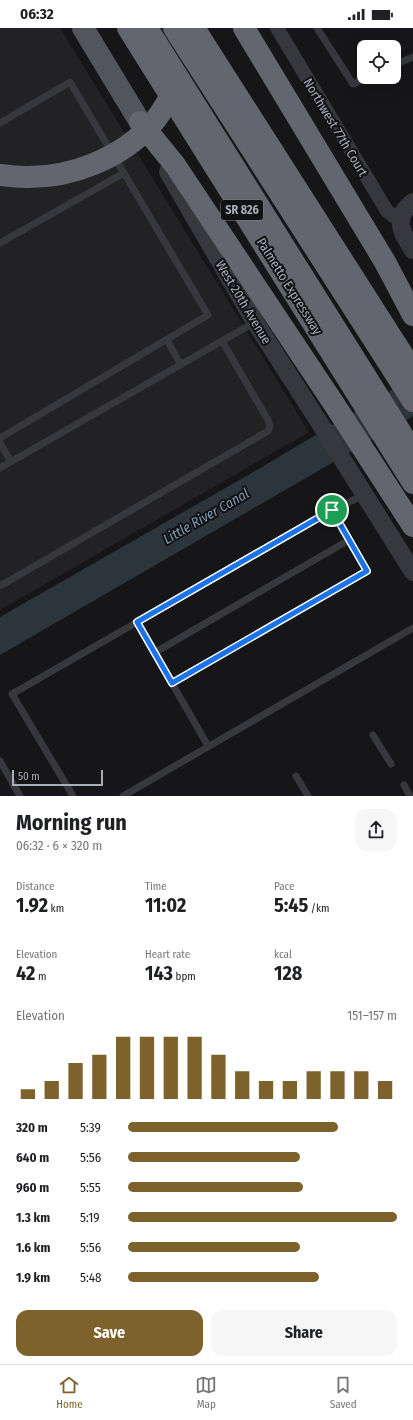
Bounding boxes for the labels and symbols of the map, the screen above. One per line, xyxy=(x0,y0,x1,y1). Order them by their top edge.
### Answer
street label: Northwest 77th Court xyxy=(300,76,371,180)
road number: SR 826 xyxy=(221,200,263,220)
street label: Palmetto Expressway xyxy=(254,235,325,337)
street label: West 20th Avenue xyxy=(213,258,274,347)
water label: Little River Canal xyxy=(160,485,253,548)
pin xyxy=(315,493,349,527)
scale bar xyxy=(12,768,103,787)

